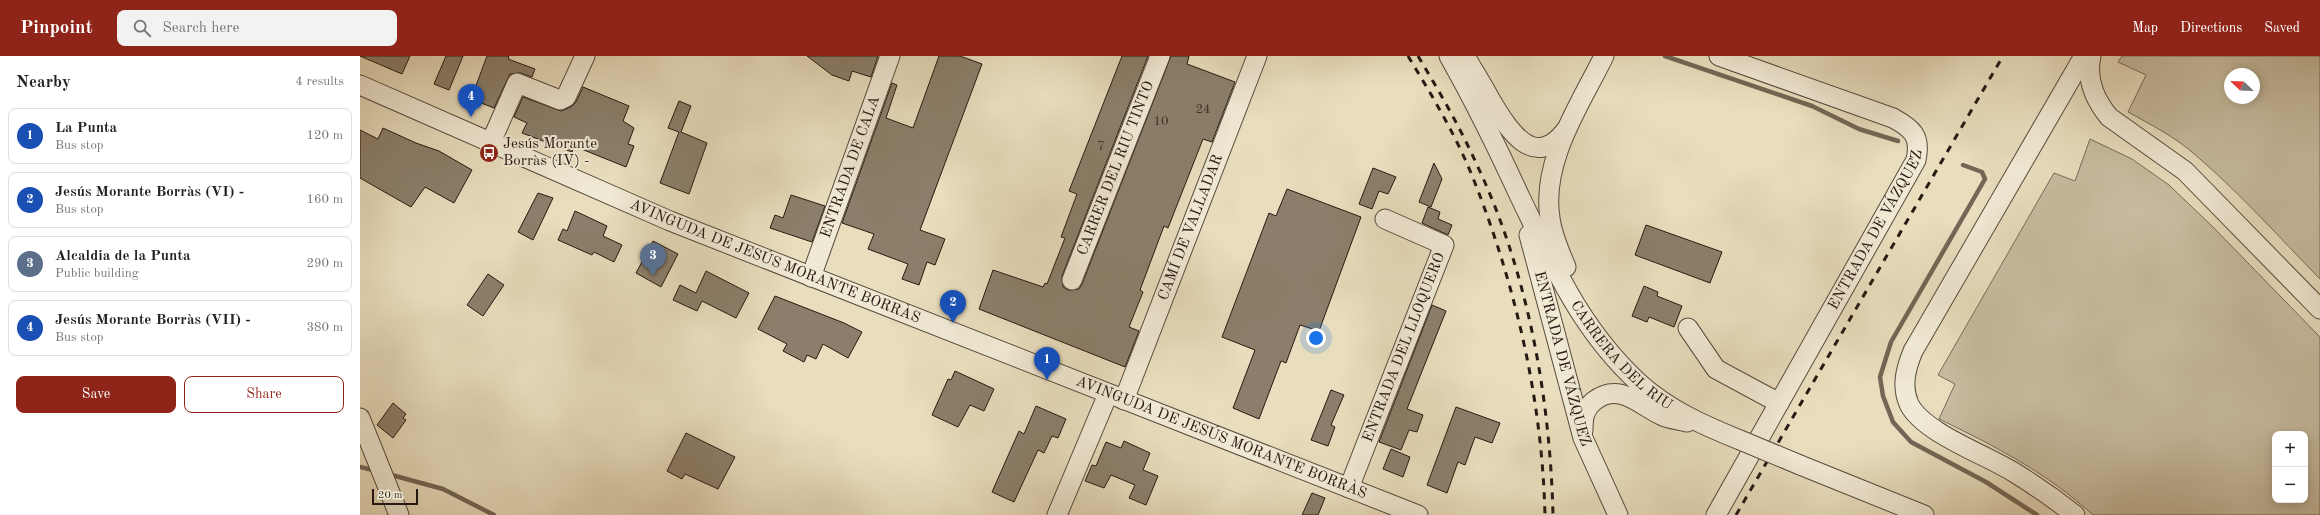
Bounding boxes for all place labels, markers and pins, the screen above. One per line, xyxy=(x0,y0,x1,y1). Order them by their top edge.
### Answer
pin: 4 xyxy=(458,84,484,117)
place label: Jesús Morante Borràs (IV) - xyxy=(503,137,597,169)
bus stop icon: Jesús Morante Borràs (IV) - xyxy=(478,142,500,164)
pin: 3 xyxy=(640,243,666,276)
pin: 2 xyxy=(940,290,966,323)
pin: 1 xyxy=(1034,347,1060,380)

